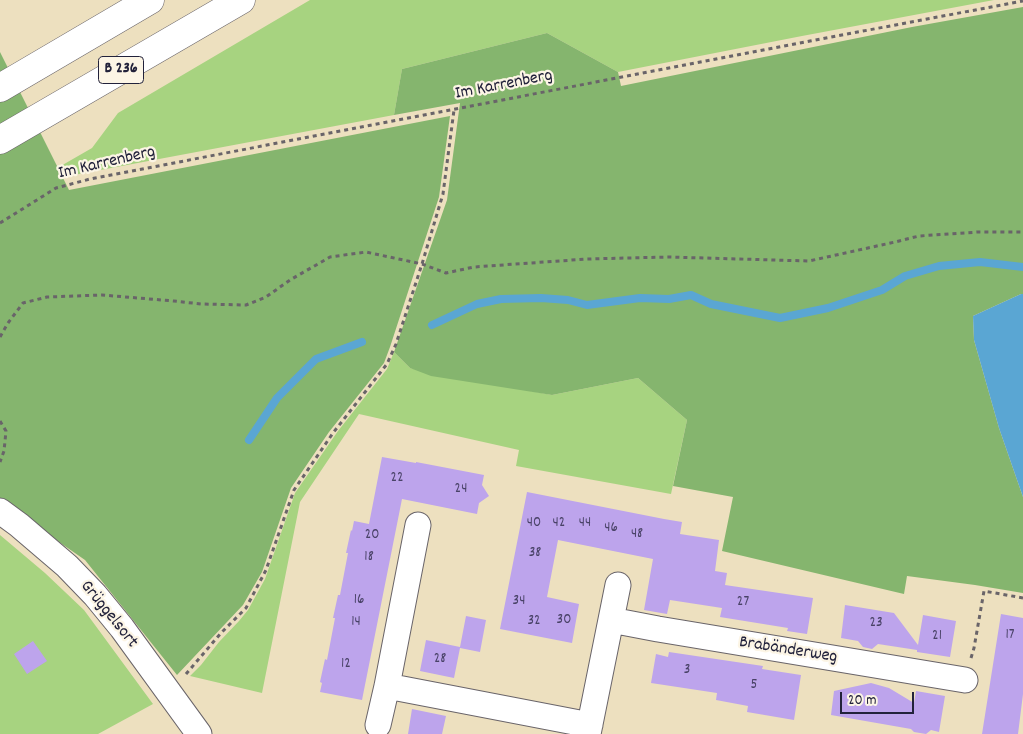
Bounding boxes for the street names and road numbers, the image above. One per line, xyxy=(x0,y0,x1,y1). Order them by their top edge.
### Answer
road number: B 236 xyxy=(98,56,144,84)
street label: Im Karrenberg xyxy=(453,66,555,106)
street label: Im Karrenberg xyxy=(56,142,158,186)
street label: Grüggelsort xyxy=(74,577,142,653)
street label: Brabänderweg xyxy=(737,633,839,669)

